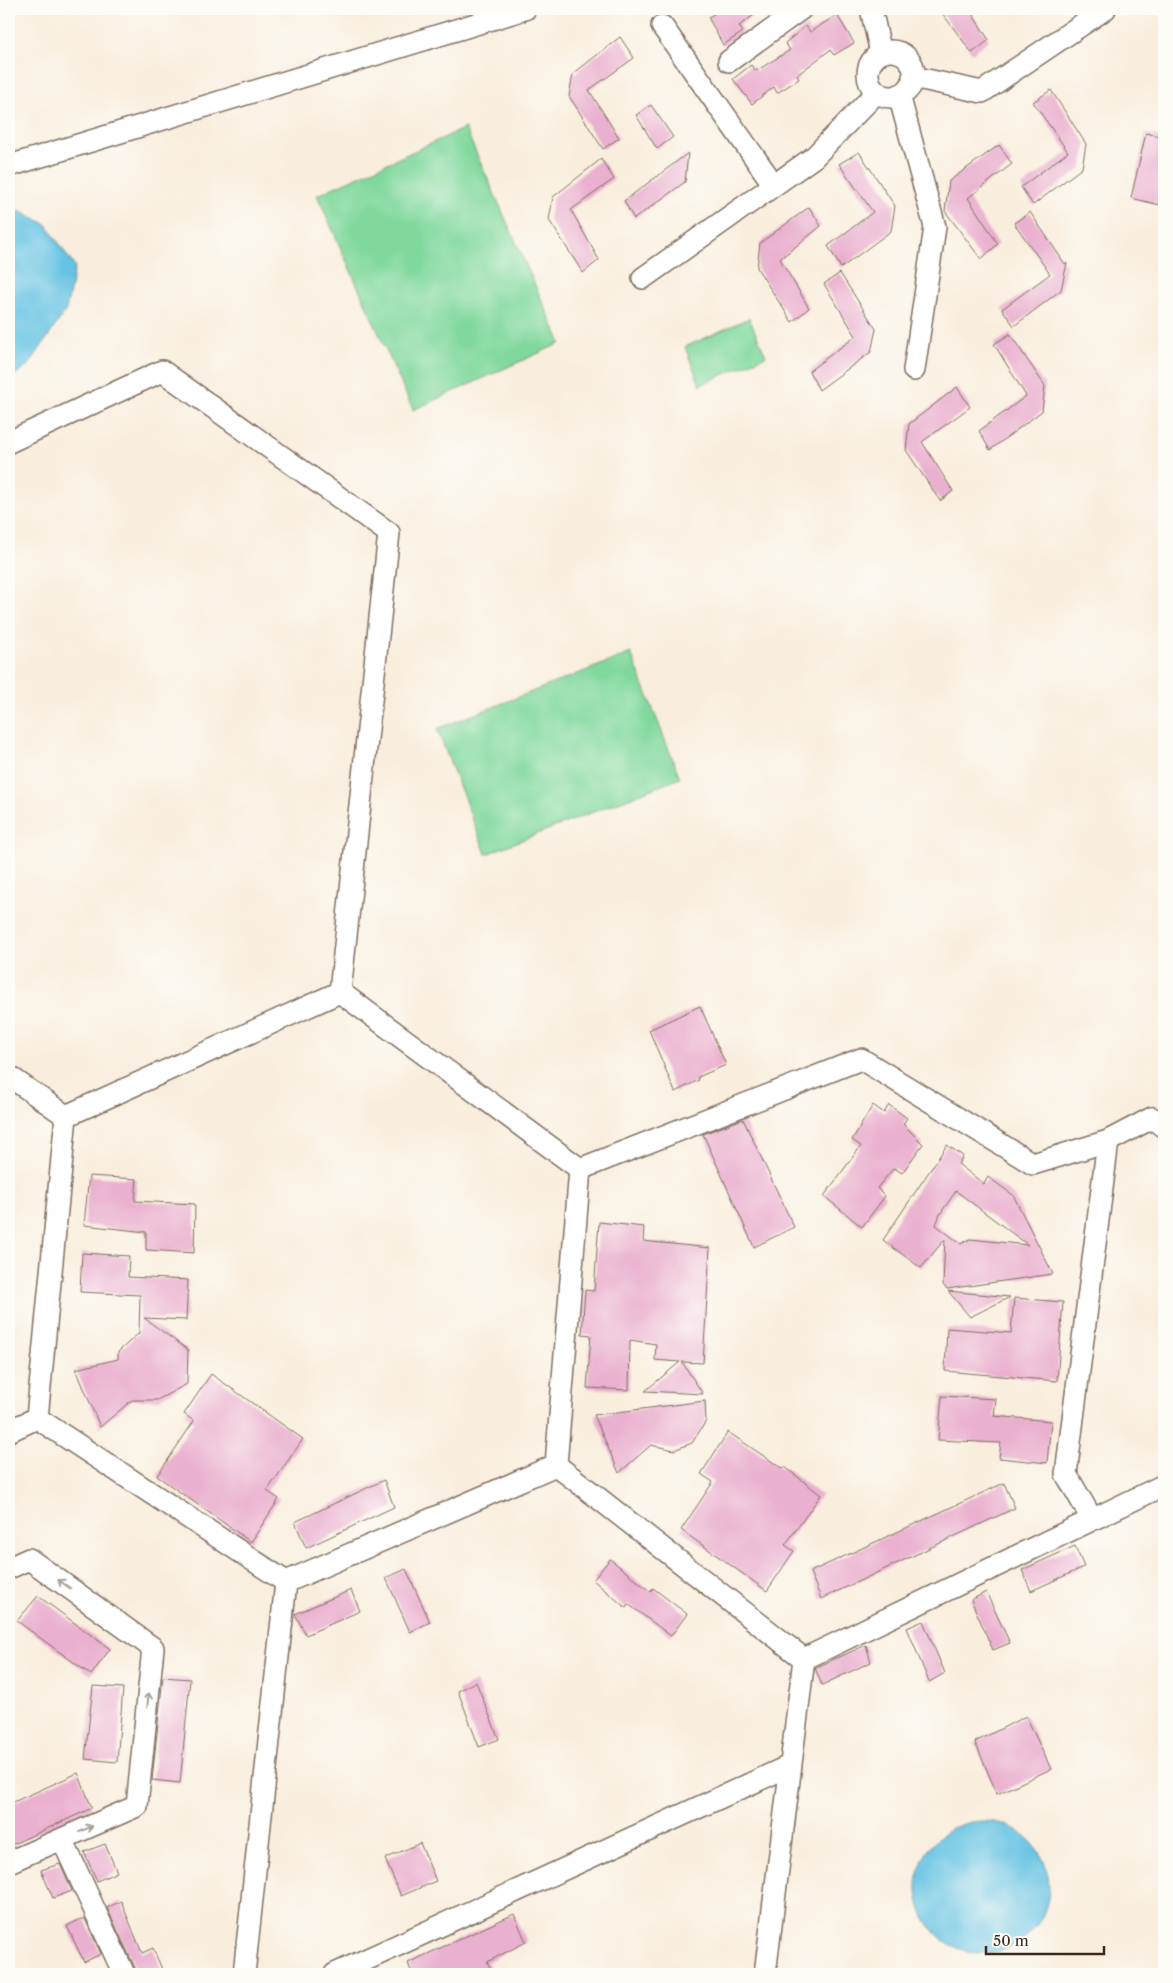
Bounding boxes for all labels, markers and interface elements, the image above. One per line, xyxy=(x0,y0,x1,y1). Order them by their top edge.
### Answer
one-way arrow xyxy=(57,1579,71,1589)
one-way arrow xyxy=(143,1693,153,1709)
one-way arrow xyxy=(78,1823,93,1833)
scale bar xyxy=(986,1923,1103,1955)
text: 50 m xyxy=(993,1931,1029,1950)

